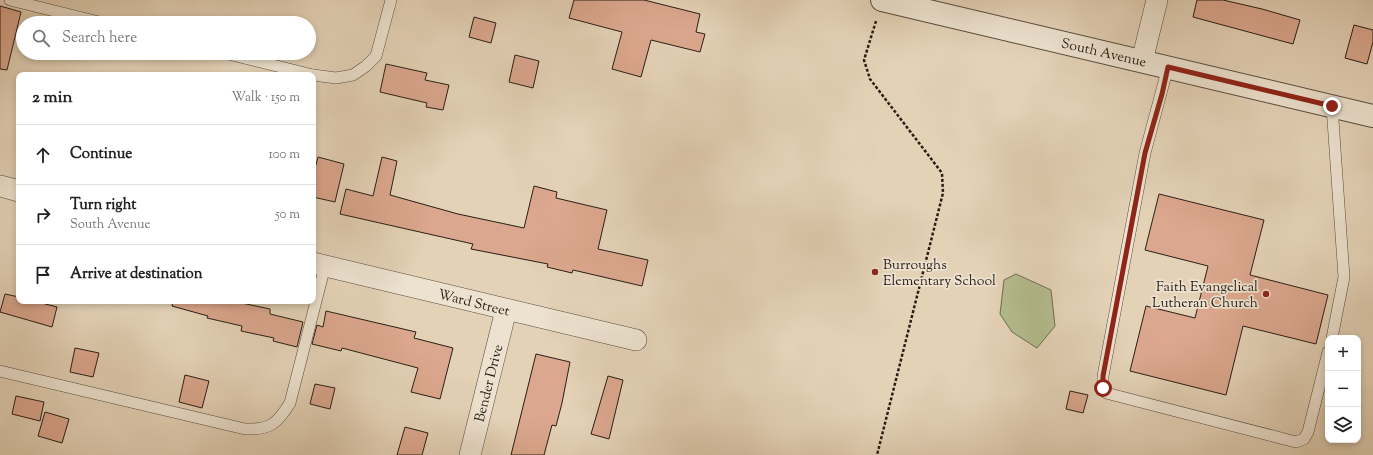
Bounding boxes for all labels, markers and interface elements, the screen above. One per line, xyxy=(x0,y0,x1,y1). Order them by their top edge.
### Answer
search box xyxy=(16,16,316,60)
icon: search xyxy=(30,27,52,49)
text: Search here xyxy=(62,28,137,49)
street label: South Avenue xyxy=(1059,34,1148,73)
text: 2 min xyxy=(32,86,73,110)
text: Walk · 150 m xyxy=(231,89,300,107)
route end xyxy=(1323,97,1341,115)
icon: ahead xyxy=(32,144,54,166)
text: Continue xyxy=(70,144,132,165)
text: 100 m xyxy=(268,146,300,164)
text: Turn right xyxy=(70,195,136,216)
icon: right xyxy=(32,204,54,226)
text: 50 m xyxy=(275,206,300,224)
text: South Avenue xyxy=(70,216,151,234)
place label: Burroughs Elementary School xyxy=(883,256,996,292)
icon: arrive xyxy=(32,264,54,286)
text: Arrive at destination xyxy=(70,264,203,285)
marker: Burroughs Elementary School xyxy=(870,267,880,277)
place label: Faith Evangelical Lutheran Church xyxy=(1152,278,1258,314)
street label: Ward Street xyxy=(436,285,512,323)
marker: Faith Evangelical Lutheran Church xyxy=(1261,289,1271,299)
map controls xyxy=(1325,335,1361,443)
button: + xyxy=(1325,335,1361,371)
street label: Bender Drive xyxy=(471,342,509,425)
button: − xyxy=(1325,371,1361,407)
route start xyxy=(1094,379,1112,397)
button: layers xyxy=(1325,407,1361,443)

